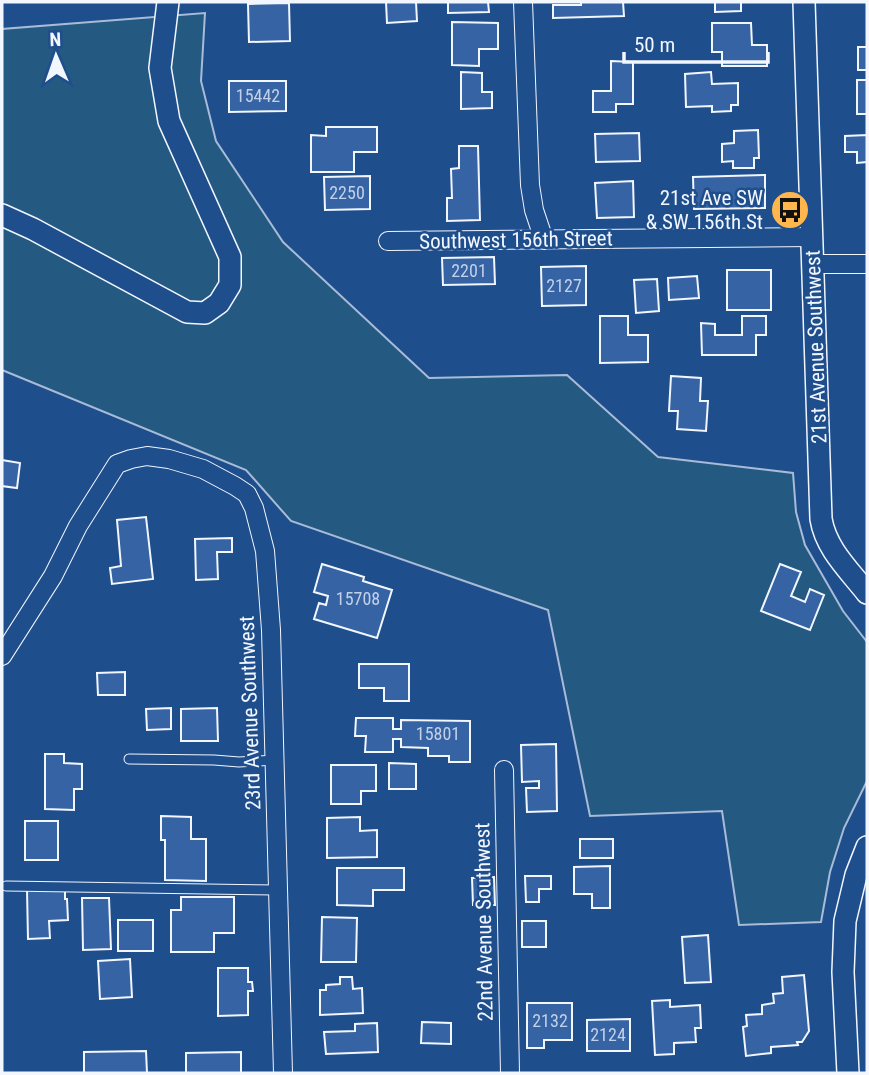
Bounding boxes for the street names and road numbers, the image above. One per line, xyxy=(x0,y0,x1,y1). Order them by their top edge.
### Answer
street label: Southwest 156th Street xyxy=(419,226,613,254)
street label: 21st Avenue Southwest xyxy=(801,250,831,444)
street label: 23rd Avenue Southwest xyxy=(235,615,265,811)
street label: 22nd Avenue Southwest xyxy=(470,822,498,1022)

